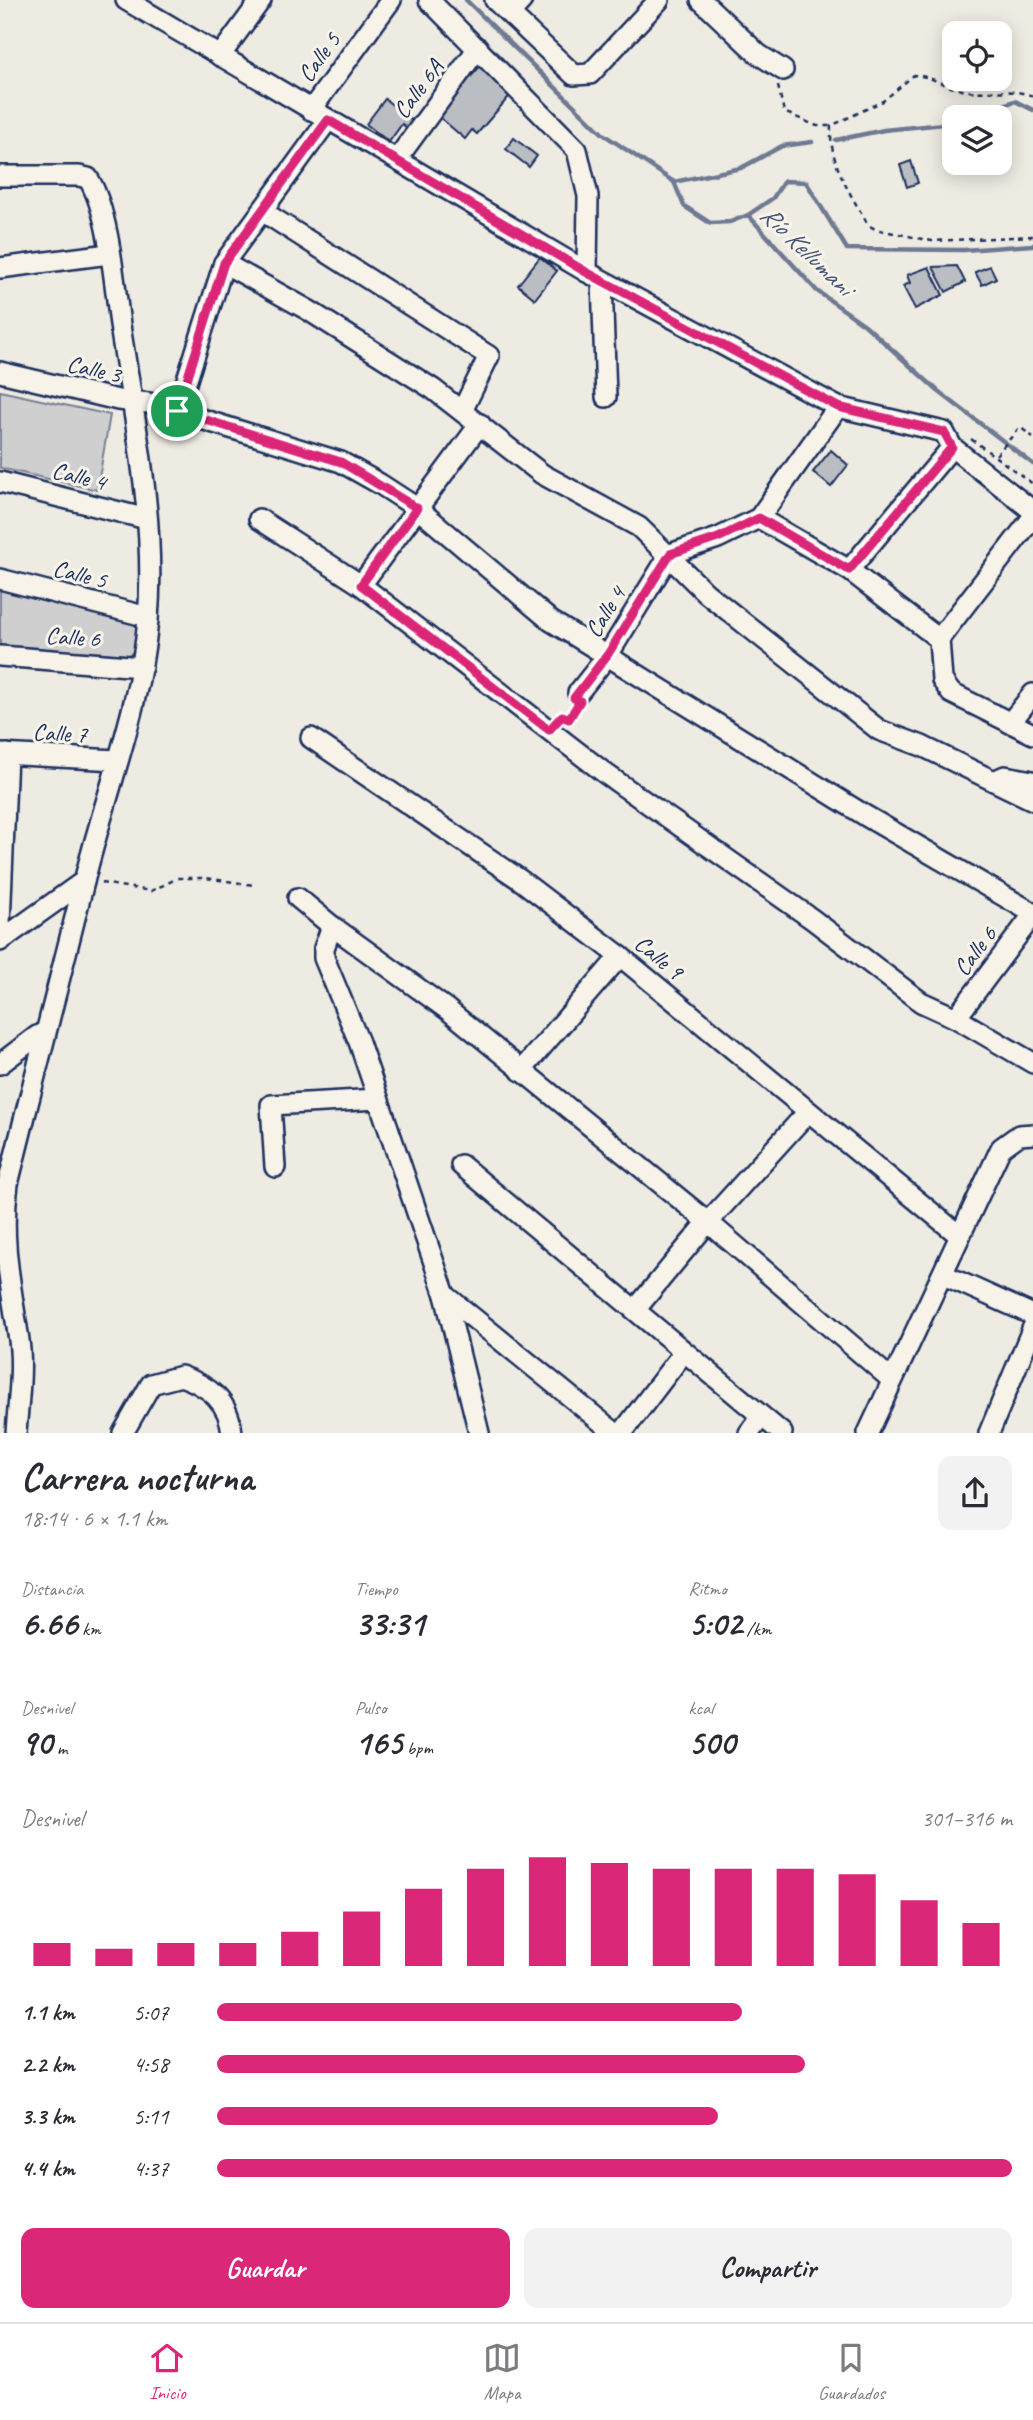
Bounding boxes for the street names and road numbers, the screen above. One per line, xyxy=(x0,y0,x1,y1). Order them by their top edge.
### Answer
street label: Calle 5 xyxy=(291,25,348,88)
street label: Calle 6A xyxy=(386,53,451,125)
street label: Calle 3 xyxy=(64,348,126,390)
street label: Calle 4 xyxy=(49,455,111,498)
street label: Calle 5 xyxy=(50,553,111,595)
street label: Calle 4 xyxy=(578,579,633,643)
street label: Calle 6 xyxy=(45,620,102,654)
street label: Calle 7 xyxy=(32,717,89,749)
street label: Calle 6 xyxy=(947,919,1004,982)
street label: Calle 9 xyxy=(629,928,691,987)

